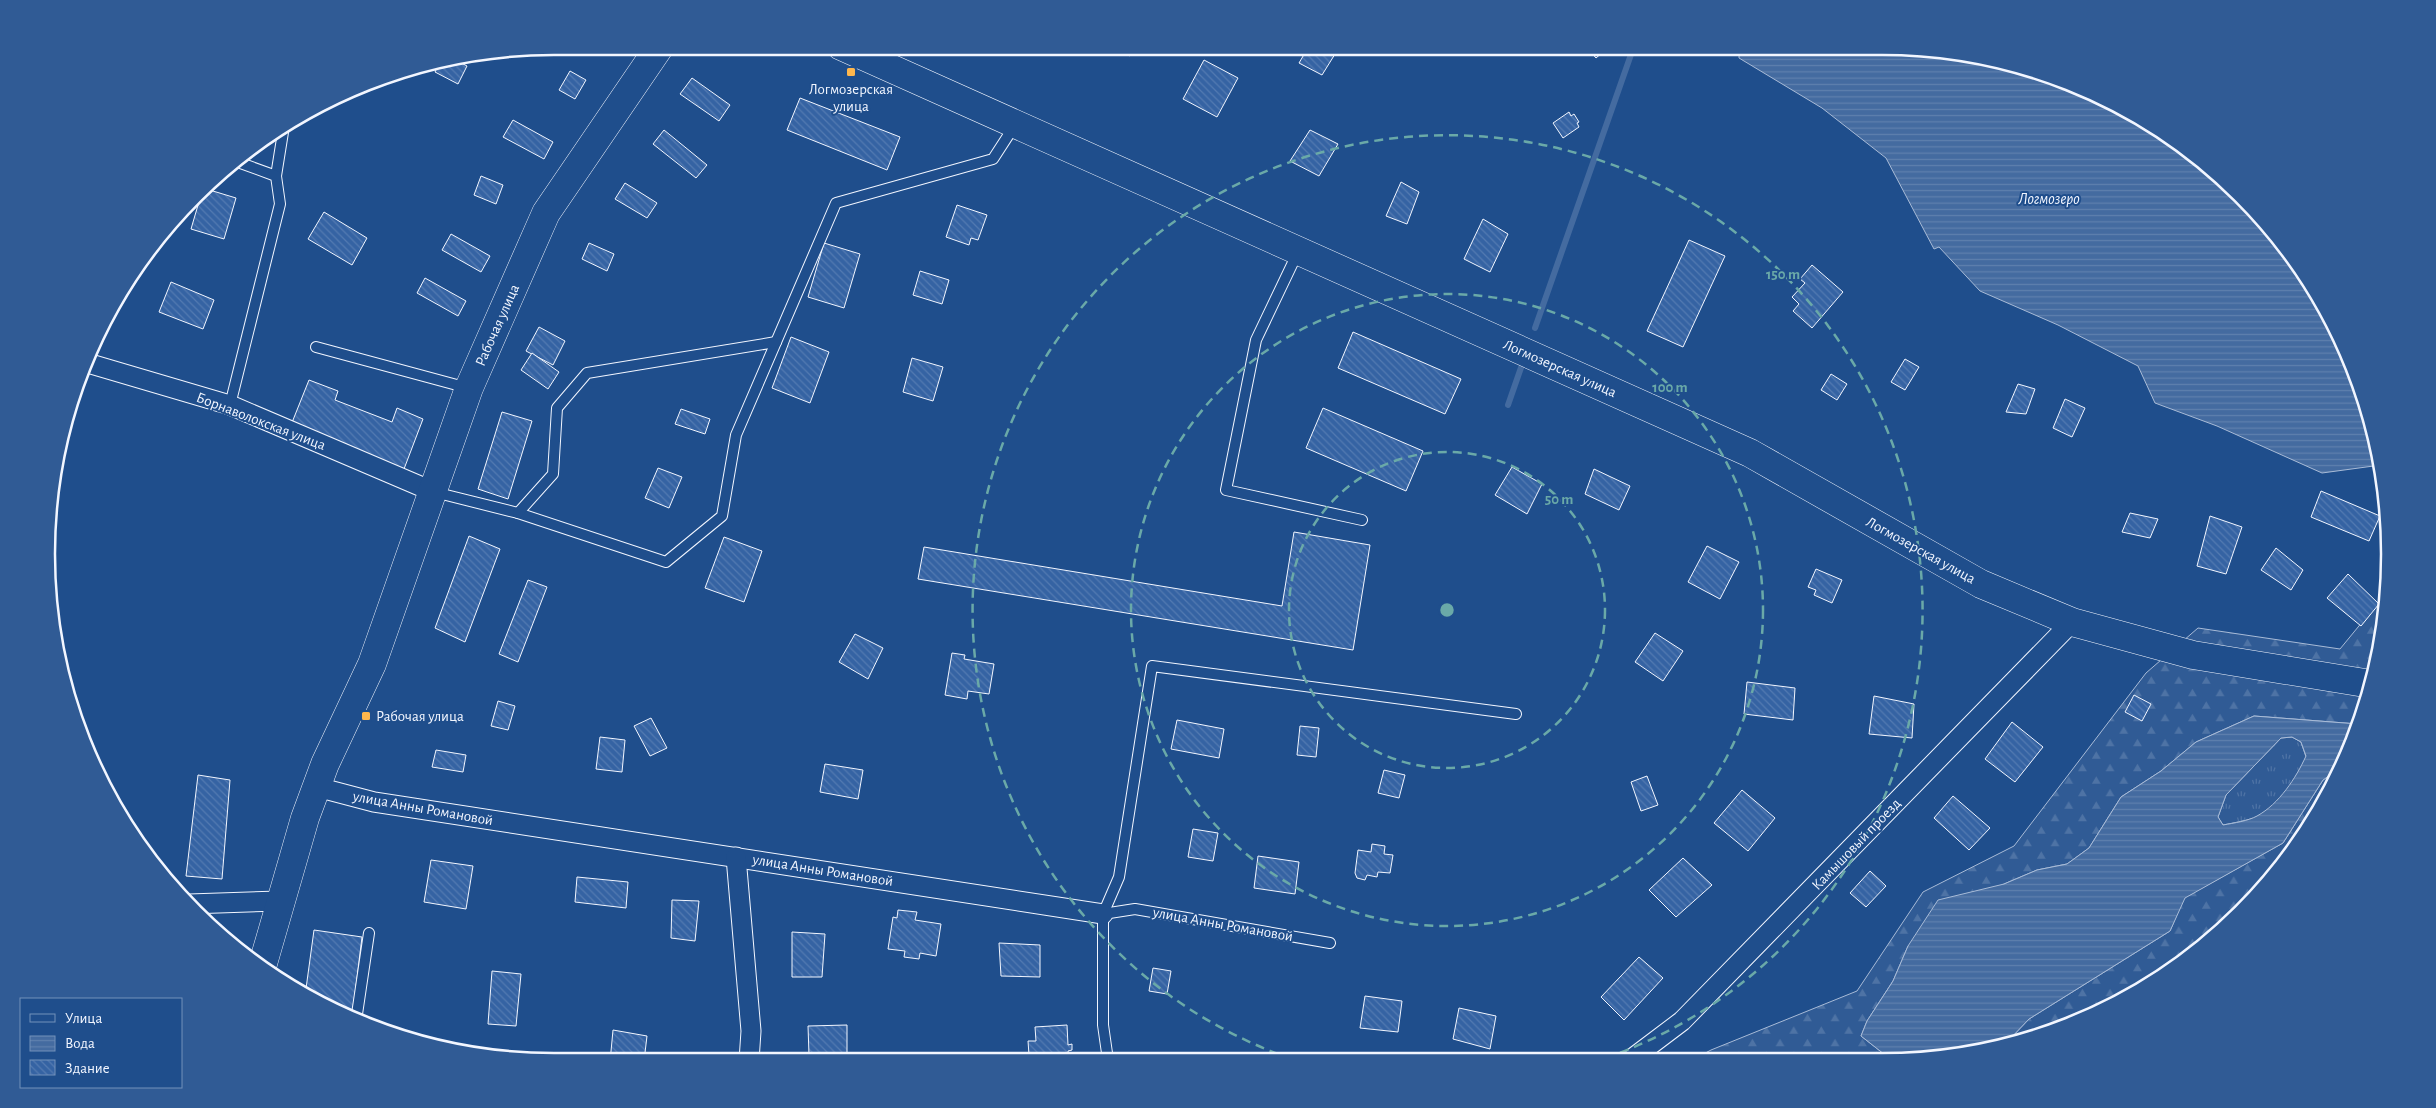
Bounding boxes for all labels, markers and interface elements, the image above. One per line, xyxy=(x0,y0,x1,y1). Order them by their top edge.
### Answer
marker: Логмозерская улица xyxy=(845,66,857,78)
place label: Логмозерская улица xyxy=(809,82,893,114)
water label: Логмозеро xyxy=(2017,191,2080,208)
text: 150 m xyxy=(1766,267,1800,282)
street label: Рабочая улица xyxy=(473,282,522,368)
street label: Логмозерская улица xyxy=(1501,337,1619,400)
text: 100 m xyxy=(1652,380,1688,395)
street label: Борнаволокская улица xyxy=(194,390,328,453)
text: 50 m xyxy=(1545,492,1573,507)
street label: Логмозерская улица xyxy=(1864,514,1978,587)
centre of rings xyxy=(1438,601,1456,619)
place label: Рабочая улица xyxy=(376,709,464,724)
marker: Рабочая улица xyxy=(360,710,372,722)
street label: улица Анны Романовой xyxy=(351,789,494,828)
street label: Камышовый проезд xyxy=(1809,796,1904,893)
street label: улица Анны Романовой xyxy=(751,852,894,889)
street label: улица Анны Романовой xyxy=(1151,905,1294,944)
legend xyxy=(20,998,182,1088)
text: Улица xyxy=(65,1011,102,1026)
text: Вода xyxy=(65,1036,95,1051)
text: Здание xyxy=(65,1061,110,1076)

